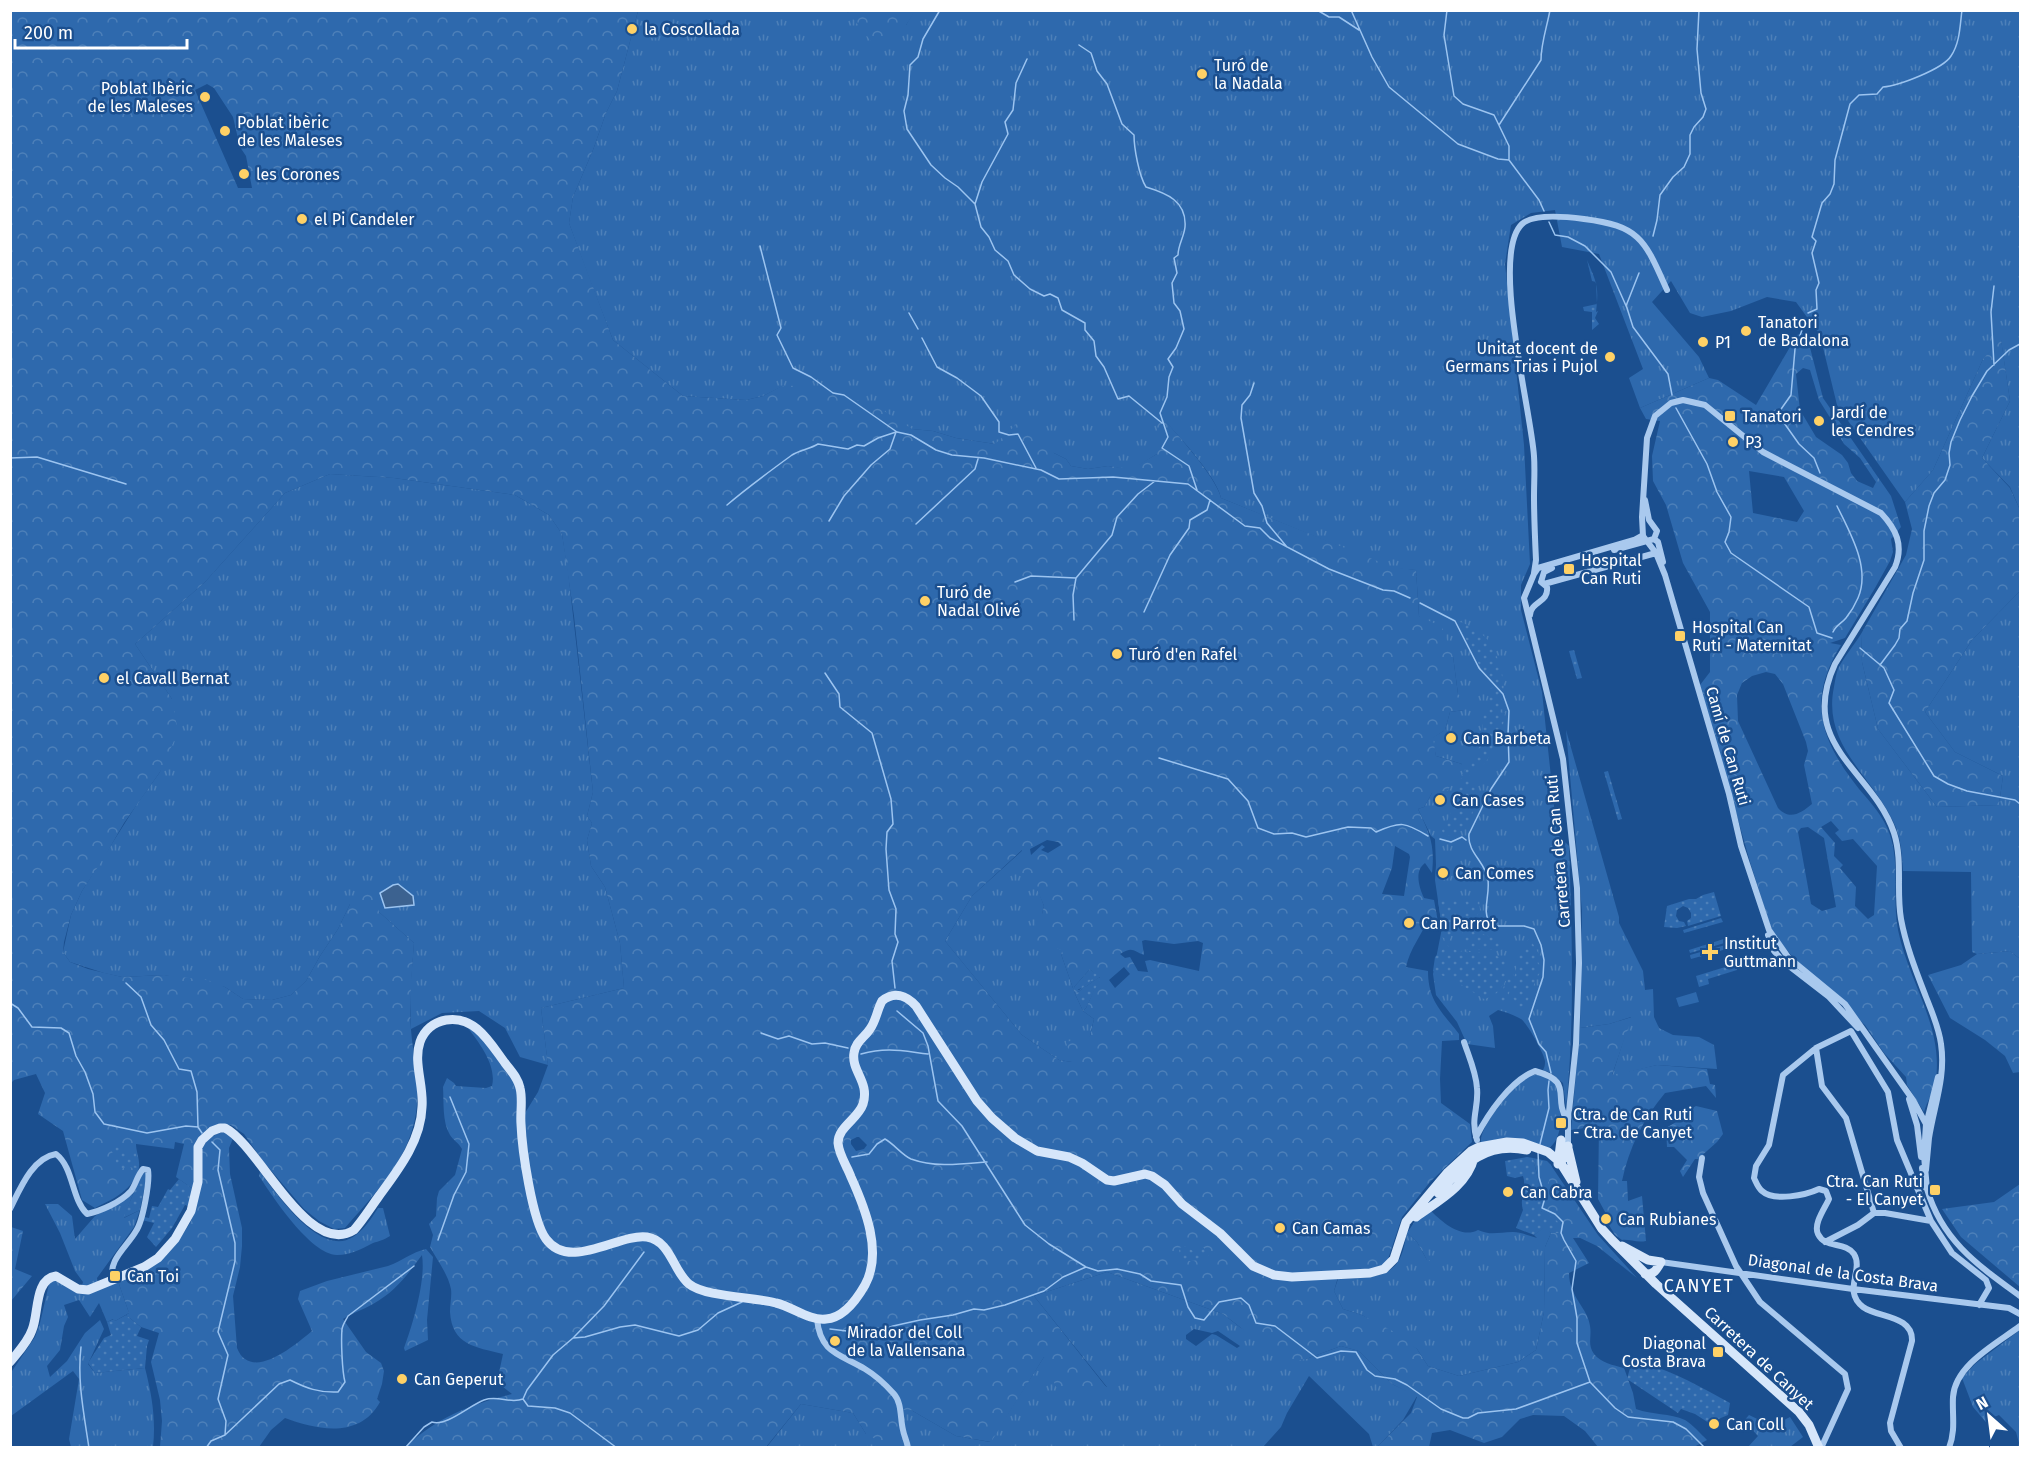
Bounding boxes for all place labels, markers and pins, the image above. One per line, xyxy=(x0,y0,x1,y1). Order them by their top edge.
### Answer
place label: la Coscollada xyxy=(644,20,740,39)
marker: la Coscollada xyxy=(625,22,639,36)
place label: Turó de la Nadala xyxy=(1214,56,1283,93)
marker: Turó de la Nadala xyxy=(1195,67,1209,81)
place label: Poblat Ibèric de les Maleses xyxy=(87,79,193,116)
marker: Poblat Ibèric de les Maleses xyxy=(198,90,212,104)
place label: Poblat ibèric de les Maleses xyxy=(237,113,343,150)
marker: Poblat ibèric de les Maleses xyxy=(218,124,232,138)
place label: les Corones xyxy=(256,165,340,184)
marker: les Corones xyxy=(237,167,251,181)
place label: el Pi Candeler xyxy=(314,210,415,229)
marker: el Pi Candeler xyxy=(295,212,309,226)
place label: Tanatori de Badalona xyxy=(1758,313,1849,350)
marker: Tanatori de Badalona xyxy=(1739,324,1753,338)
place label: P1 xyxy=(1715,333,1731,352)
marker: P1 xyxy=(1696,335,1710,349)
place label: Unitat docent de Germans Trias i Pujol xyxy=(1445,339,1598,376)
marker: Unitat docent de Germans Trias i Pujol xyxy=(1603,350,1617,364)
place label: Jardí de les Cendres xyxy=(1831,403,1914,440)
place label: Tanatori xyxy=(1742,407,1802,426)
marker: Tanatori xyxy=(1723,409,1737,423)
marker: Jardí de les Cendres xyxy=(1812,414,1826,428)
place label: P3 xyxy=(1745,433,1762,452)
marker: P3 xyxy=(1726,435,1740,449)
place label: Hospital Can Ruti xyxy=(1581,551,1642,588)
marker: Hospital Can Ruti xyxy=(1562,562,1576,576)
place label: Turó de Nadal Olivé xyxy=(937,583,1020,620)
marker: Turó de Nadal Olivé xyxy=(918,594,932,608)
place label: Hospital Can Ruti - Maternitat xyxy=(1692,618,1812,655)
marker: Hospital Can Ruti - Maternitat xyxy=(1673,629,1687,643)
place label: Turó d'en Rafel xyxy=(1129,645,1238,664)
marker: Turó d'en Rafel xyxy=(1110,647,1124,661)
place label: el Cavall Bernat xyxy=(116,669,229,688)
marker: el Cavall Bernat xyxy=(97,671,111,685)
place label: Can Barbeta xyxy=(1463,729,1551,748)
marker: Can Barbeta xyxy=(1444,731,1458,745)
place label: Can Cases xyxy=(1452,791,1524,810)
marker: Can Cases xyxy=(1433,793,1447,807)
place label: Can Comes xyxy=(1455,864,1534,883)
marker: Can Comes xyxy=(1436,866,1450,880)
place label: Can Parrot xyxy=(1421,914,1496,933)
marker: Can Parrot xyxy=(1402,916,1416,930)
place label: Institut Guttmann xyxy=(1724,934,1796,971)
marker: Institut Guttmann xyxy=(1701,943,1719,961)
place label: Ctra. de Can Ruti - Ctra. de Canyet xyxy=(1573,1105,1693,1142)
marker: Ctra. de Can Ruti - Ctra. de Canyet xyxy=(1554,1116,1568,1130)
place label: Ctra. Can Ruti - El Canyet xyxy=(1826,1172,1923,1209)
place label: Can Cabra xyxy=(1520,1183,1592,1202)
marker: Ctra. Can Ruti - El Canyet xyxy=(1928,1183,1942,1197)
marker: Can Cabra xyxy=(1501,1185,1515,1199)
place label: Can Rubianes xyxy=(1618,1210,1716,1229)
marker: Can Rubianes xyxy=(1599,1212,1613,1226)
place label: Can Camas xyxy=(1292,1219,1370,1238)
marker: Can Camas xyxy=(1273,1221,1287,1235)
place label: Can Toi xyxy=(127,1267,179,1286)
marker: Can Toi xyxy=(108,1269,122,1283)
place label: Mirador del Coll de la Vallensana xyxy=(847,1323,965,1360)
marker: Mirador del Coll de la Vallensana xyxy=(828,1334,842,1348)
place label: Diagonal Costa Brava xyxy=(1622,1334,1706,1371)
marker: Diagonal Costa Brava xyxy=(1711,1345,1725,1359)
place label: Can Geperut xyxy=(414,1370,504,1389)
marker: Can Geperut xyxy=(395,1372,409,1386)
place label: Can Coll xyxy=(1726,1415,1785,1434)
marker: Can Coll xyxy=(1707,1417,1721,1431)

